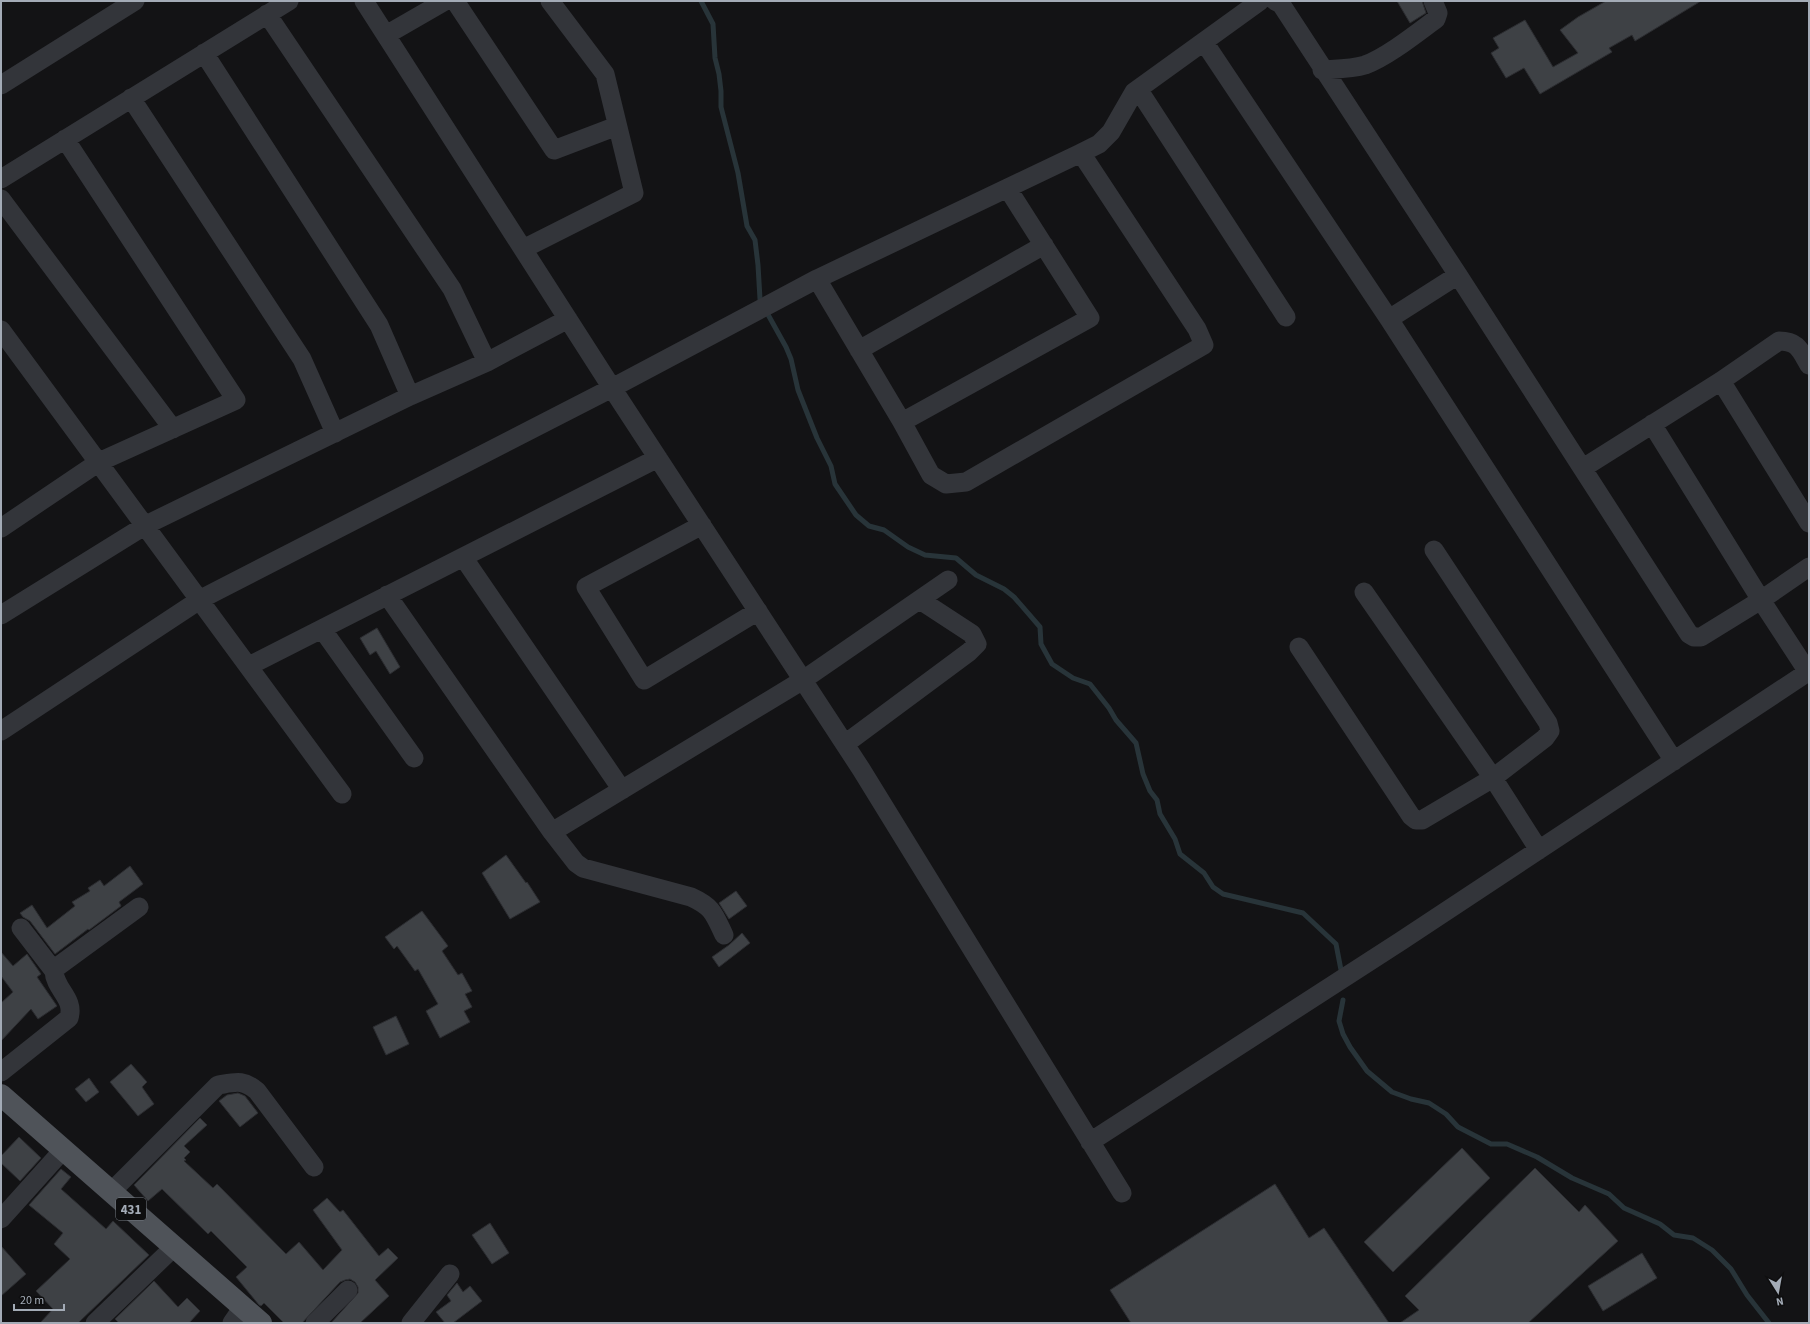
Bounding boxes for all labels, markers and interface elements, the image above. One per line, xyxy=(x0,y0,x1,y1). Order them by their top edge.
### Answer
road number: 431 xyxy=(116,1198,146,1220)
north arrow xyxy=(1758,1272,1798,1312)
scale bar xyxy=(14,1286,64,1312)
text: 20 m xyxy=(20,1292,44,1309)
text: N xyxy=(1775,1293,1785,1309)

